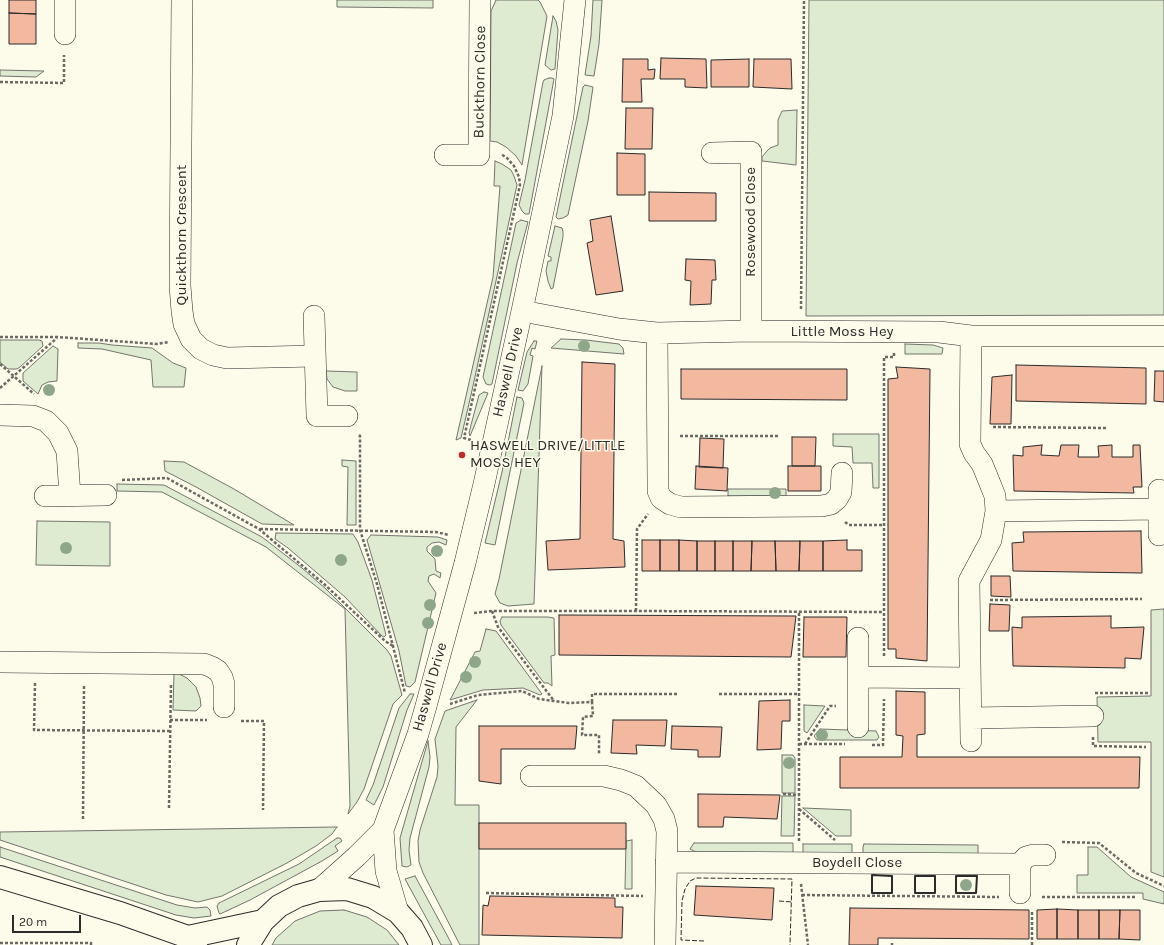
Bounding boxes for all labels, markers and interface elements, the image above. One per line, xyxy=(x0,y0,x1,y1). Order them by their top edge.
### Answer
street label: Buckthorn Close xyxy=(470,26,490,138)
street label: Quickthorn Crescent xyxy=(173,165,191,305)
street label: Rosewood Close xyxy=(742,167,760,277)
street label: Little Moss Hey xyxy=(790,323,894,341)
street label: Haswell Drive xyxy=(489,325,527,419)
place label: HASWELL DRIVE/LITTLE MOSS HEY xyxy=(470,437,625,472)
marker: HASWELL DRIVE/LITTLE MOSS HEY xyxy=(457,450,467,460)
street label: Haswell Drive xyxy=(409,640,451,734)
street label: Boydell Close xyxy=(812,854,902,872)
scale bar xyxy=(14,907,83,933)
text: 20 m xyxy=(19,915,47,929)

